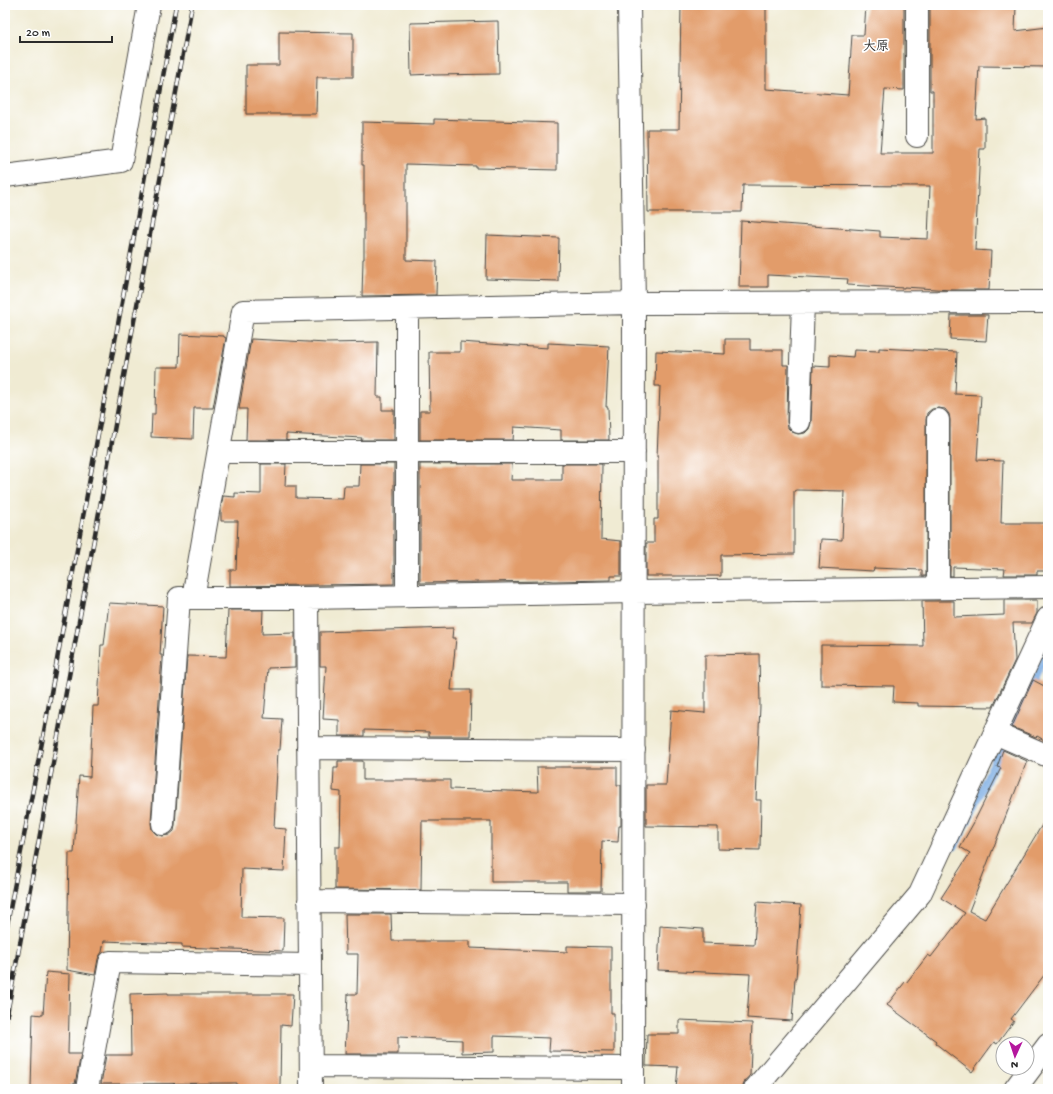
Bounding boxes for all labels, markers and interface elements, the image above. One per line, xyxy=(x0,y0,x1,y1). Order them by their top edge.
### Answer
scale bar xyxy=(20,18,112,44)
text: 20 m xyxy=(26,27,51,41)
district label: 大原 xyxy=(863,39,889,55)
north arrow xyxy=(995,1036,1035,1076)
text: N xyxy=(1011,1058,1018,1070)

